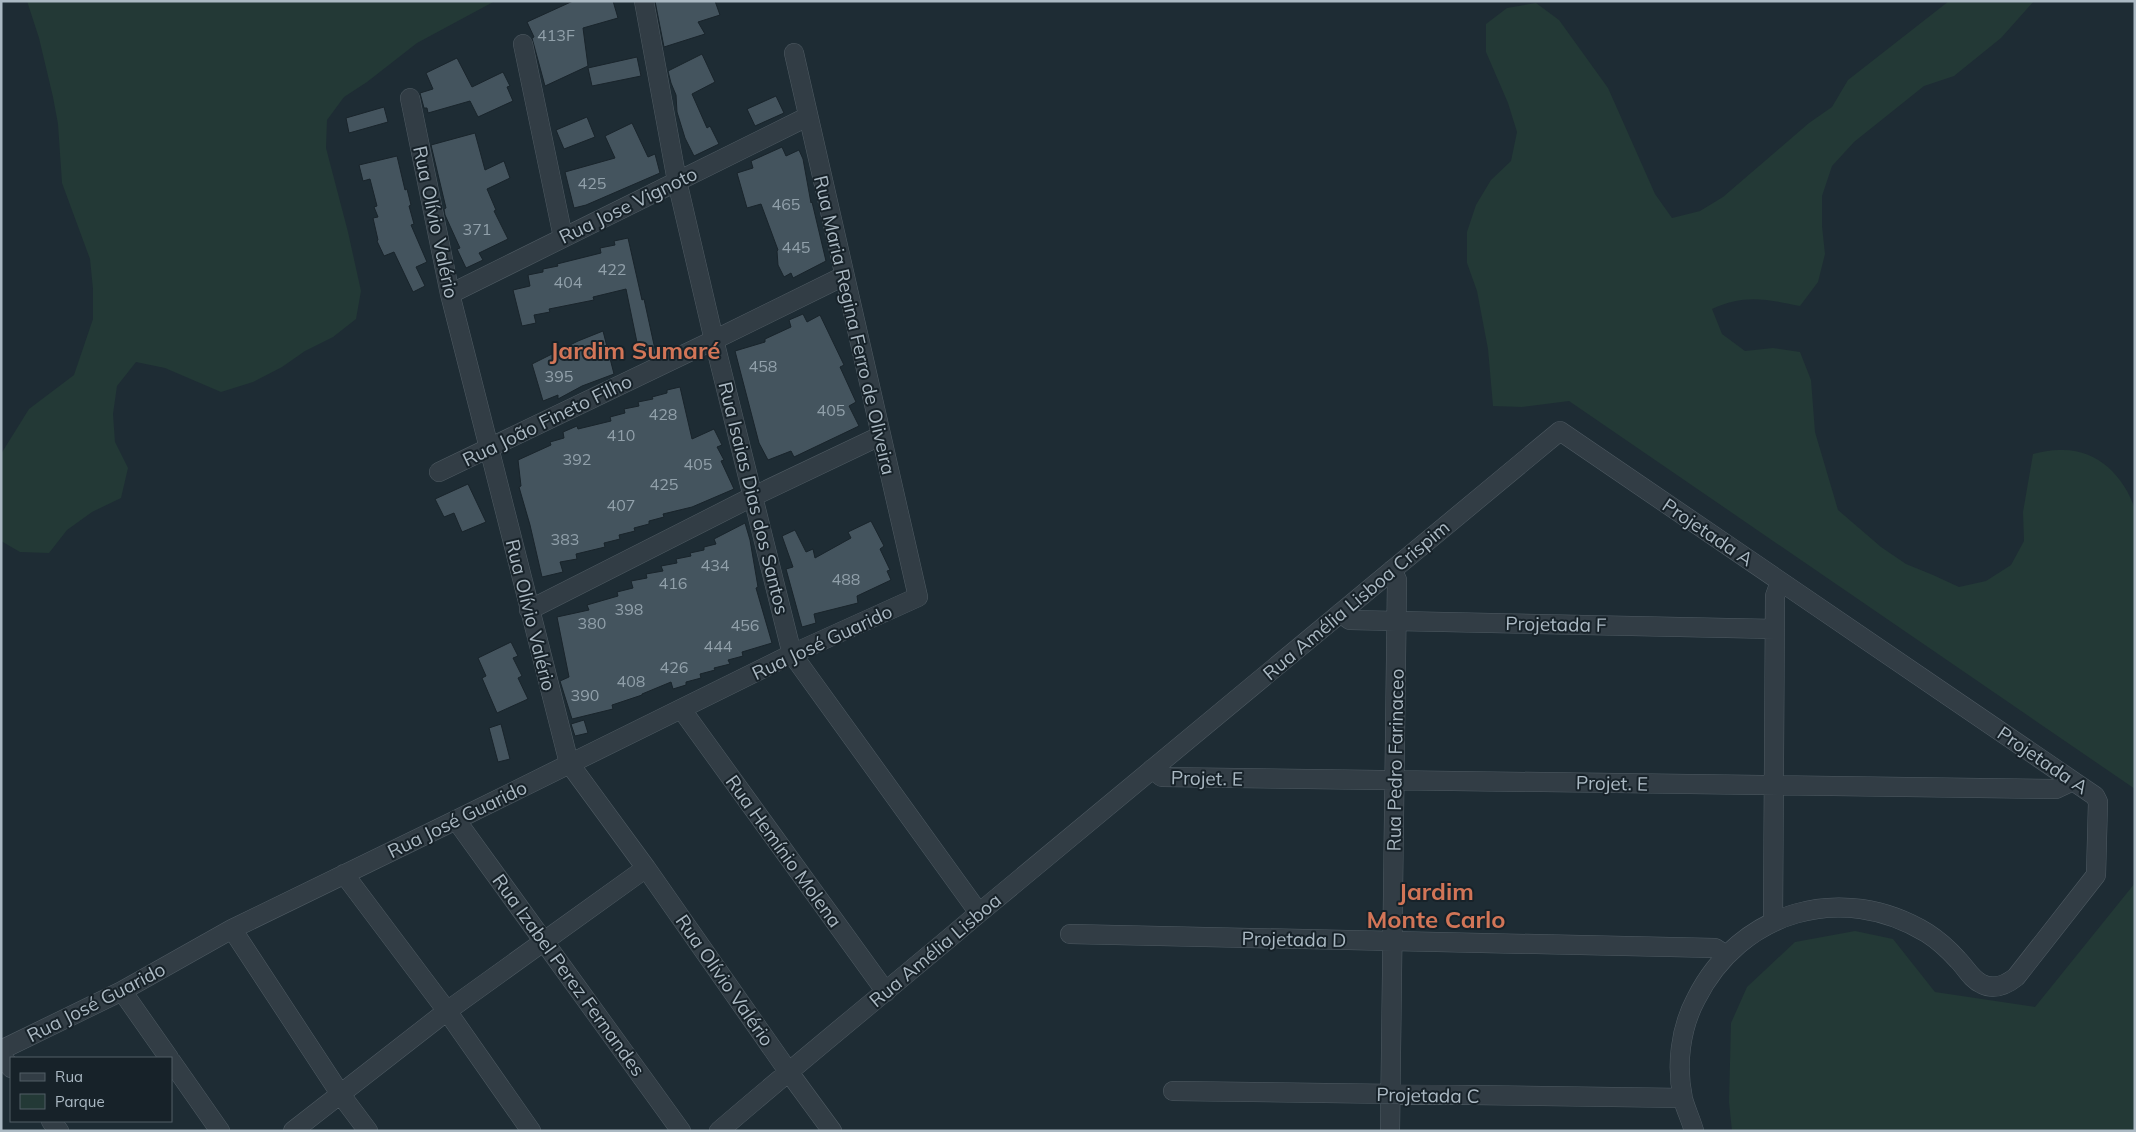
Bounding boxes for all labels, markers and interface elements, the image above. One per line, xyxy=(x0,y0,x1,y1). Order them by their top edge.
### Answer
house number: 413F xyxy=(537,25,575,45)
street label: Rua Olívio Valério xyxy=(408,144,464,300)
street label: Rua Jose Vignoto xyxy=(555,161,701,249)
house number: 425 xyxy=(578,173,606,193)
street label: Rua Maria Regina Ferro de Oliveira xyxy=(809,173,901,477)
house number: 465 xyxy=(772,194,800,214)
house number: 371 xyxy=(463,219,491,239)
house number: 445 xyxy=(782,237,810,257)
house number: 422 xyxy=(598,259,626,279)
house number: 404 xyxy=(554,272,583,292)
district label: Jardim Sumaré xyxy=(550,335,720,365)
house number: 458 xyxy=(749,356,777,376)
house number: 395 xyxy=(545,366,573,386)
street label: Rua João Fineto Filho xyxy=(458,369,636,471)
street label: Rua Isaias Dias dos Santos xyxy=(713,379,795,617)
house number: 405 xyxy=(817,400,845,420)
house number: 428 xyxy=(649,404,677,424)
house number: 410 xyxy=(607,425,635,445)
house number: 392 xyxy=(563,449,591,469)
house number: 405 xyxy=(684,454,712,474)
house number: 425 xyxy=(650,474,678,494)
street label: Projetada A xyxy=(1658,493,1758,571)
house number: 407 xyxy=(607,495,635,515)
street label: Rua Amélia Lisboa Crispim xyxy=(1258,515,1454,685)
house number: 383 xyxy=(551,529,579,549)
street label: Rua Olívio Valério xyxy=(501,537,561,693)
house number: 434 xyxy=(701,555,730,575)
house number: 488 xyxy=(832,569,860,589)
house number: 416 xyxy=(659,573,687,593)
house number: 398 xyxy=(615,599,643,619)
street label: Rua José Guarido xyxy=(748,599,896,685)
street label: Projetada F xyxy=(1505,611,1607,637)
house number: 380 xyxy=(578,613,606,633)
house number: 456 xyxy=(731,615,759,635)
house number: 444 xyxy=(704,636,733,656)
house number: 426 xyxy=(660,657,688,677)
street label: Rua Pedro Farinaceo xyxy=(1381,668,1409,852)
house number: 408 xyxy=(617,671,645,691)
house number: 390 xyxy=(571,685,599,705)
street label: Projetada A xyxy=(1993,721,2093,799)
street label: Projet. E xyxy=(1171,765,1243,791)
street label: Rua Hemínio Molena xyxy=(721,770,847,932)
street label: Projet. E xyxy=(1576,770,1648,796)
street label: Rua José Guarido xyxy=(383,775,531,863)
street label: Rua Izabel Perez Fernandes xyxy=(487,869,651,1081)
district label: Jardim Monte Carlo xyxy=(1366,876,1506,934)
street label: Rua Amélia Lisboa xyxy=(864,888,1006,1012)
street label: Rua Olívio Valério xyxy=(671,910,779,1050)
street label: Projetada D xyxy=(1241,926,1347,952)
street label: Rua José Guarido xyxy=(23,957,169,1047)
legend xyxy=(10,1057,172,1122)
text: Rua xyxy=(55,1067,83,1086)
street label: Projetada C xyxy=(1376,1082,1480,1108)
text: Parque xyxy=(55,1092,105,1111)

